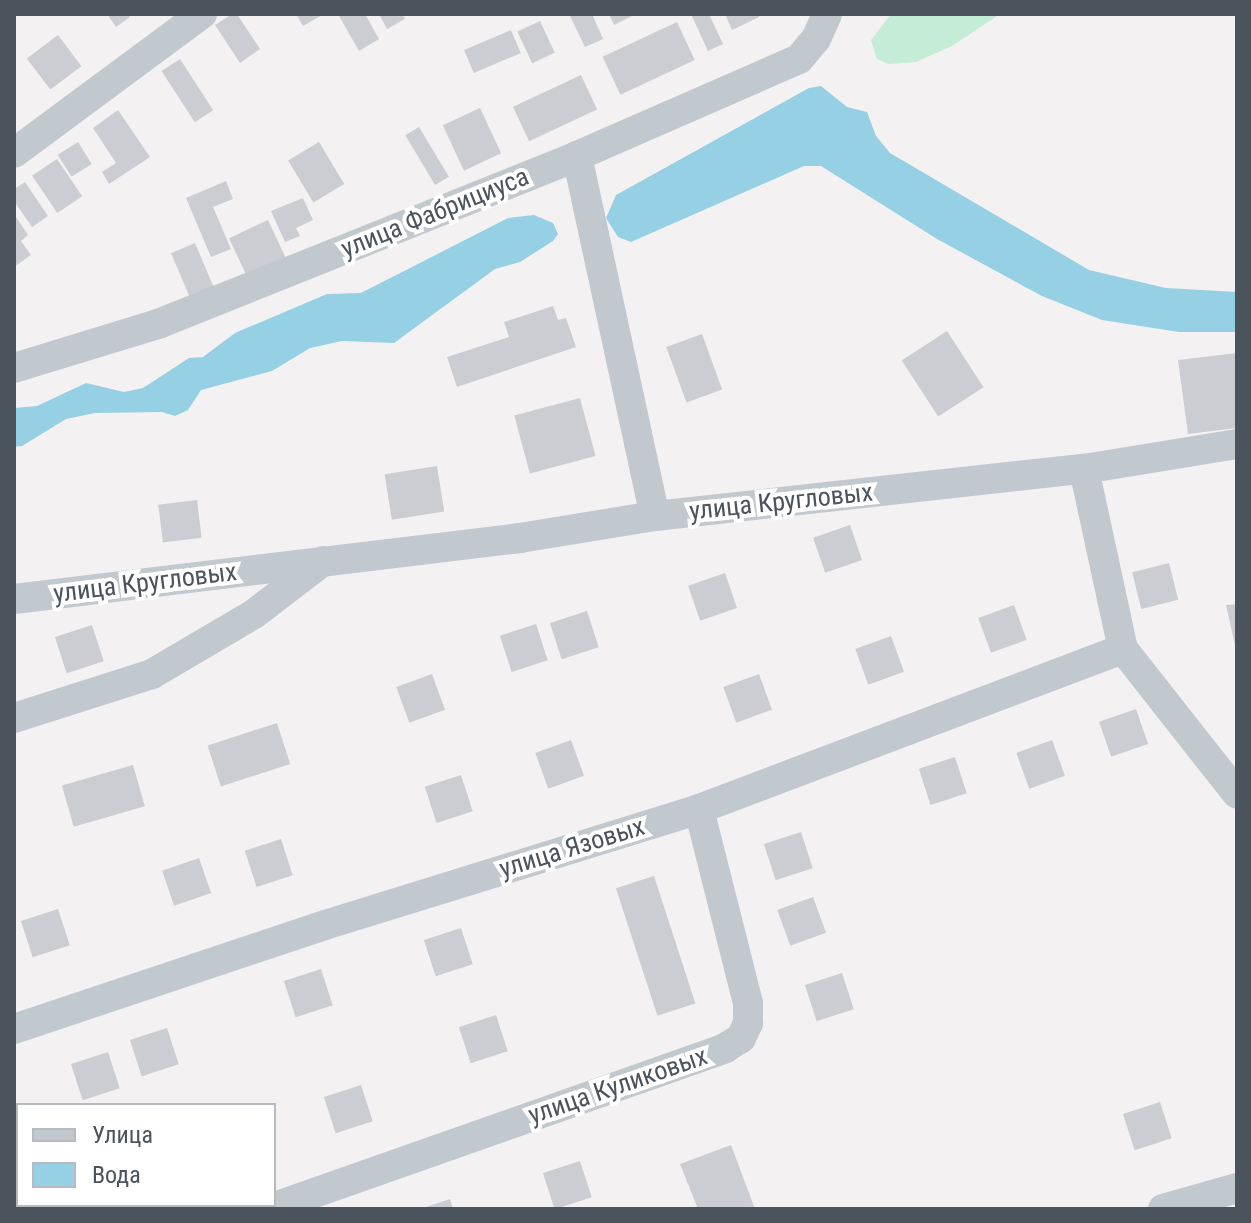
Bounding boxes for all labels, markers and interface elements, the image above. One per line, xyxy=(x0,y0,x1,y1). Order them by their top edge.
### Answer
street label: улица Фабрициуса xyxy=(337,161,533,265)
street label: улица Кругловых xyxy=(688,477,874,527)
street label: улица Кругловых xyxy=(52,556,238,610)
street label: улица Язовых xyxy=(496,811,648,885)
street label: улица Куликовых xyxy=(524,1041,712,1131)
legend xyxy=(16,1103,276,1207)
text: Улица xyxy=(92,1121,153,1149)
text: Вода xyxy=(92,1161,141,1189)

